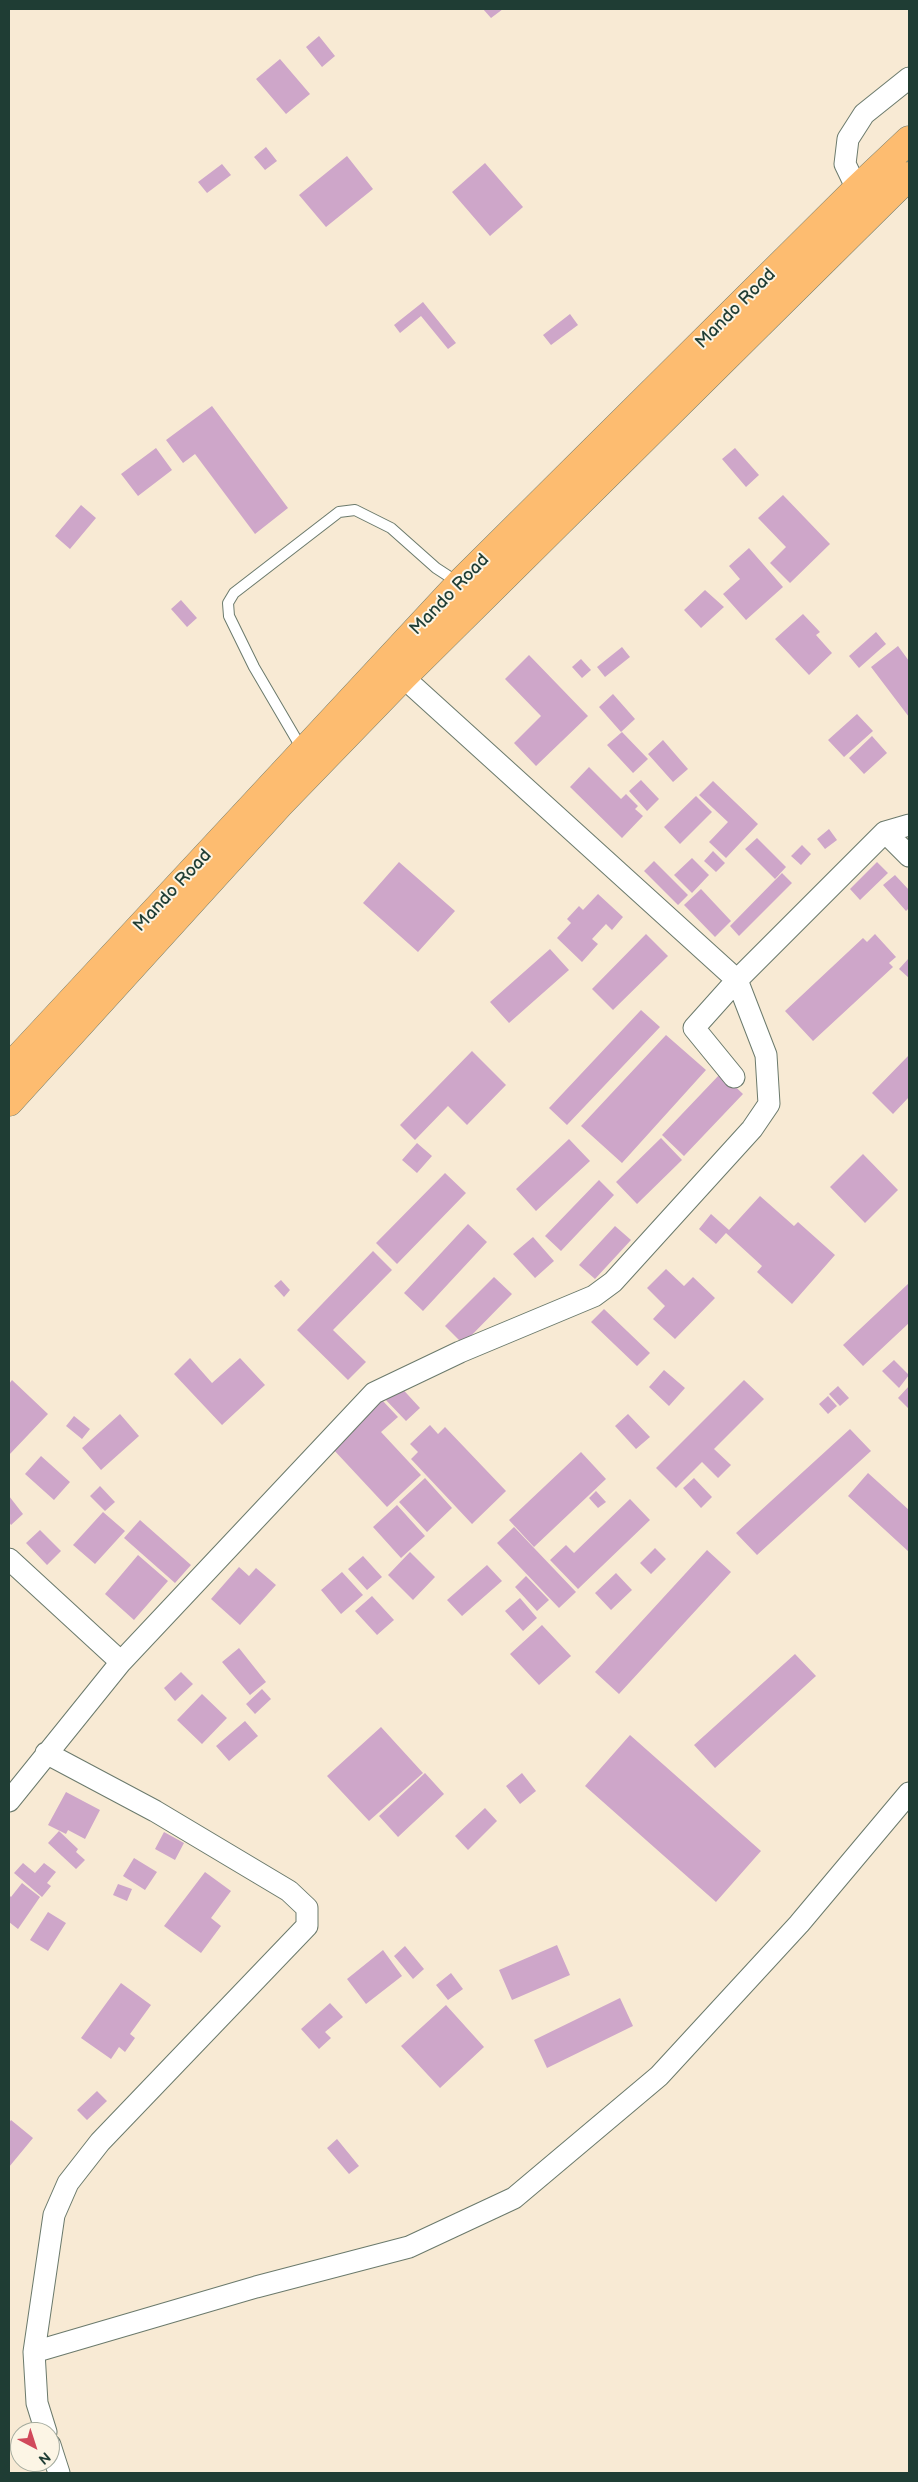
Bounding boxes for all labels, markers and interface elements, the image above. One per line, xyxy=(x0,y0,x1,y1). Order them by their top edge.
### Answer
street label: Mando Road xyxy=(691,264,781,354)
street label: Mando Road xyxy=(406,550,494,640)
street label: Mando Road xyxy=(129,845,217,937)
north arrow xyxy=(10,2422,60,2472)
text: N xyxy=(35,2448,54,2468)

